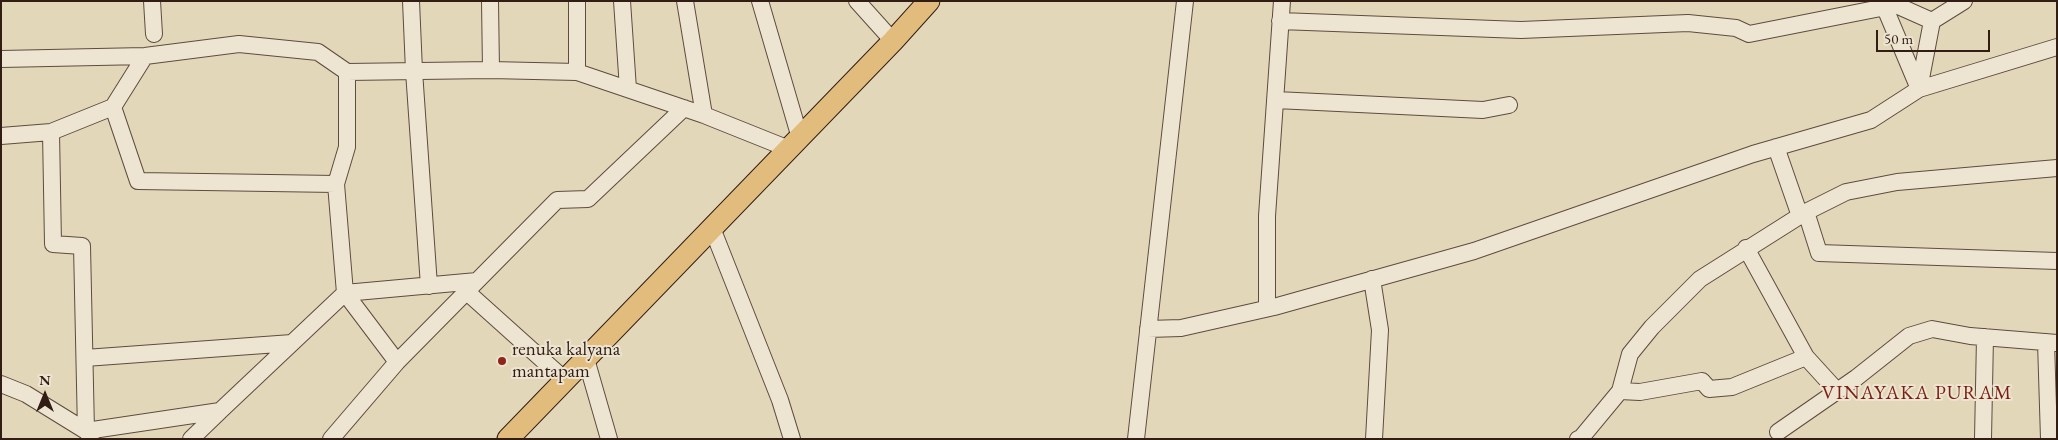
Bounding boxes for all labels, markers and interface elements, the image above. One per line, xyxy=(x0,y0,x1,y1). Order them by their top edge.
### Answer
scale bar xyxy=(1878,20,1992,52)
text: 50 m xyxy=(1884,29,1913,48)
place label: renuka kalyana mantapam xyxy=(512,339,620,383)
marker: renuka kalyana mantapam xyxy=(496,355,508,367)
north arrow xyxy=(20,370,70,420)
text: N xyxy=(39,371,51,389)
district label: VINAYAKA PURAM xyxy=(1820,382,2014,406)

